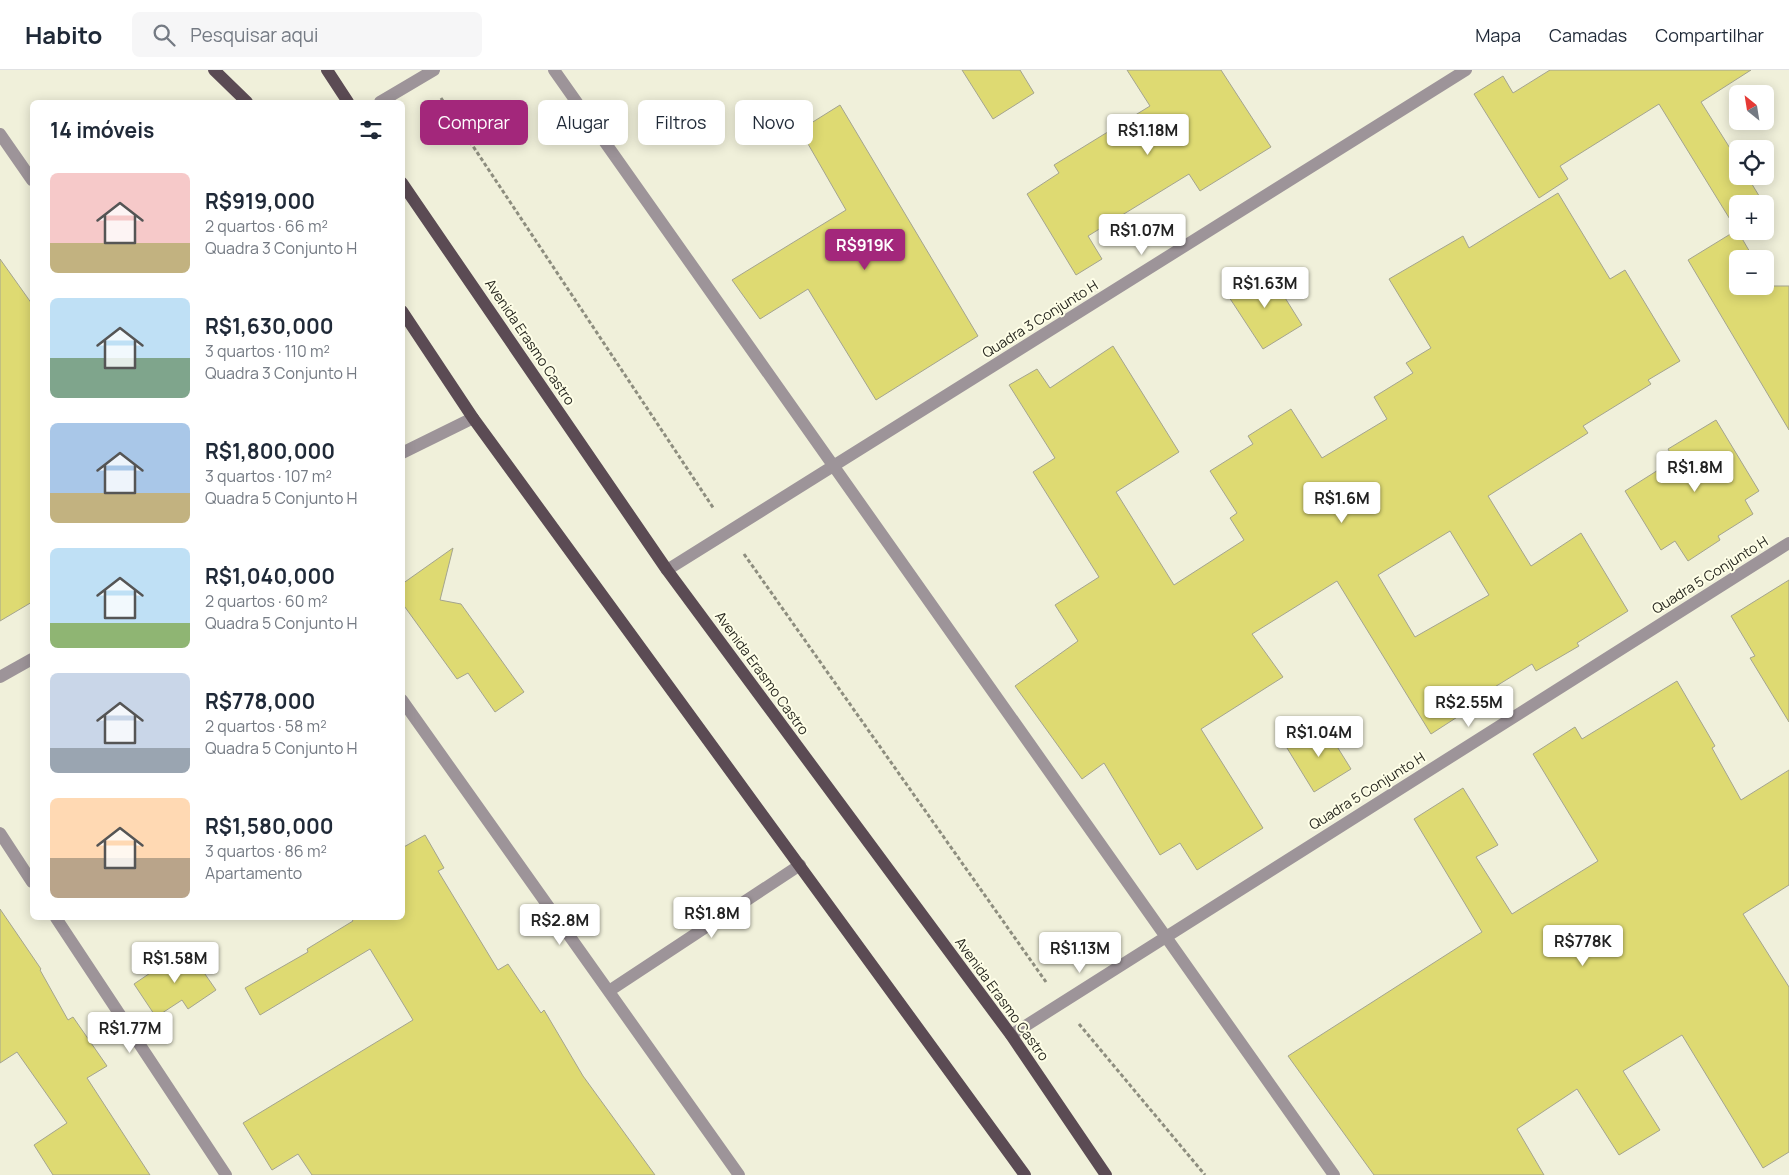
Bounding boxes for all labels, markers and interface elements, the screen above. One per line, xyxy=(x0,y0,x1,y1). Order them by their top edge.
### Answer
search box xyxy=(132,12,482,57)
text: Habito xyxy=(25,18,102,51)
icon: search xyxy=(150,21,178,49)
text: Pesquisar aqui xyxy=(190,22,318,48)
text: Mapa xyxy=(1475,23,1521,47)
text: Camadas xyxy=(1549,23,1627,47)
text: Compartilhar xyxy=(1655,23,1764,47)
north arrow xyxy=(1729,85,1774,130)
map controls xyxy=(1729,85,1774,295)
chip: Comprar xyxy=(420,100,528,145)
chip: Alugar xyxy=(538,100,628,145)
chip: Filtros xyxy=(638,100,725,145)
chip: Novo xyxy=(735,100,813,145)
pin: R$1.18M xyxy=(1102,114,1194,156)
text: 14 imóveis xyxy=(50,116,154,144)
icon: filters xyxy=(357,116,385,144)
text: R$1.18M xyxy=(1118,119,1178,141)
button: locate xyxy=(1729,140,1774,185)
text: R$919,000 xyxy=(205,187,315,215)
icon: home xyxy=(90,193,150,253)
button: + xyxy=(1729,195,1774,240)
pin: R$1.07M xyxy=(1096,214,1188,256)
text: 2 quartos · 66 m² xyxy=(205,215,328,237)
text: R$1.07M xyxy=(1110,219,1174,241)
pin: R$919K xyxy=(824,228,906,271)
text: R$919K xyxy=(836,234,894,256)
text: Quadra 3 Conjunto H xyxy=(205,237,357,259)
button: − xyxy=(1729,250,1774,295)
pin: R$1.63M xyxy=(1219,266,1311,309)
text: R$1.63M xyxy=(1233,272,1297,294)
street label: Avenida Erasmo Castro xyxy=(481,275,580,409)
street label: Quadra 3 Conjunto H xyxy=(978,275,1101,362)
text: R$1,630,000 xyxy=(205,312,334,340)
icon: home xyxy=(90,318,150,378)
text: 3 quartos · 110 m² xyxy=(205,340,330,362)
text: Quadra 3 Conjunto H xyxy=(205,362,357,384)
text: R$1,800,000 xyxy=(205,437,335,465)
icon: home xyxy=(90,443,150,503)
pin: R$1.8M xyxy=(1654,450,1736,493)
text: R$1.8M xyxy=(1667,456,1723,478)
text: 3 quartos · 107 m² xyxy=(205,465,332,487)
pin: R$1.6M xyxy=(1301,482,1383,524)
text: Quadra 5 Conjunto H xyxy=(205,487,358,509)
text: R$1.6M xyxy=(1314,487,1370,509)
street label: Quadra 5 Conjunto H xyxy=(1648,531,1771,618)
text: R$1,040,000 xyxy=(205,562,335,590)
icon: home xyxy=(90,568,150,628)
text: 2 quartos · 60 m² xyxy=(205,590,328,612)
street label: Avenida Erasmo Castro xyxy=(711,607,814,738)
text: Quadra 5 Conjunto H xyxy=(205,612,358,634)
pin: R$2.55M xyxy=(1423,686,1515,728)
text: R$778,000 xyxy=(205,687,315,715)
text: R$2.55M xyxy=(1435,691,1503,713)
icon: home xyxy=(90,693,150,753)
text: 2 quartos · 58 m² xyxy=(205,715,327,737)
pin: R$1.04M xyxy=(1273,716,1365,758)
text: R$1.04M xyxy=(1286,721,1352,743)
text: Quadra 5 Conjunto H xyxy=(205,737,358,759)
street label: Quadra 5 Conjunto H xyxy=(1305,747,1428,834)
text: R$1,580,000 xyxy=(205,812,334,840)
icon: home xyxy=(90,818,150,878)
text: 3 quartos · 86 m² xyxy=(205,840,327,862)
text: Apartamento xyxy=(205,862,302,884)
pin: R$1.8M xyxy=(671,896,753,939)
text: R$1.8M xyxy=(684,902,740,924)
pin: R$2.8M xyxy=(519,904,601,946)
text: R$2.8M xyxy=(531,909,589,931)
pin: R$778K xyxy=(1542,924,1624,967)
text: R$778K xyxy=(1554,930,1612,952)
pin: R$1.13M xyxy=(1034,932,1126,974)
street label: Avenida Erasmo Castro xyxy=(951,933,1054,1064)
text: R$1.13M xyxy=(1050,937,1110,959)
pin: R$1.58M xyxy=(129,942,221,984)
text: R$1.58M xyxy=(143,947,207,969)
pin: R$1.77M xyxy=(84,1012,176,1054)
text: R$1.77M xyxy=(99,1017,161,1039)

